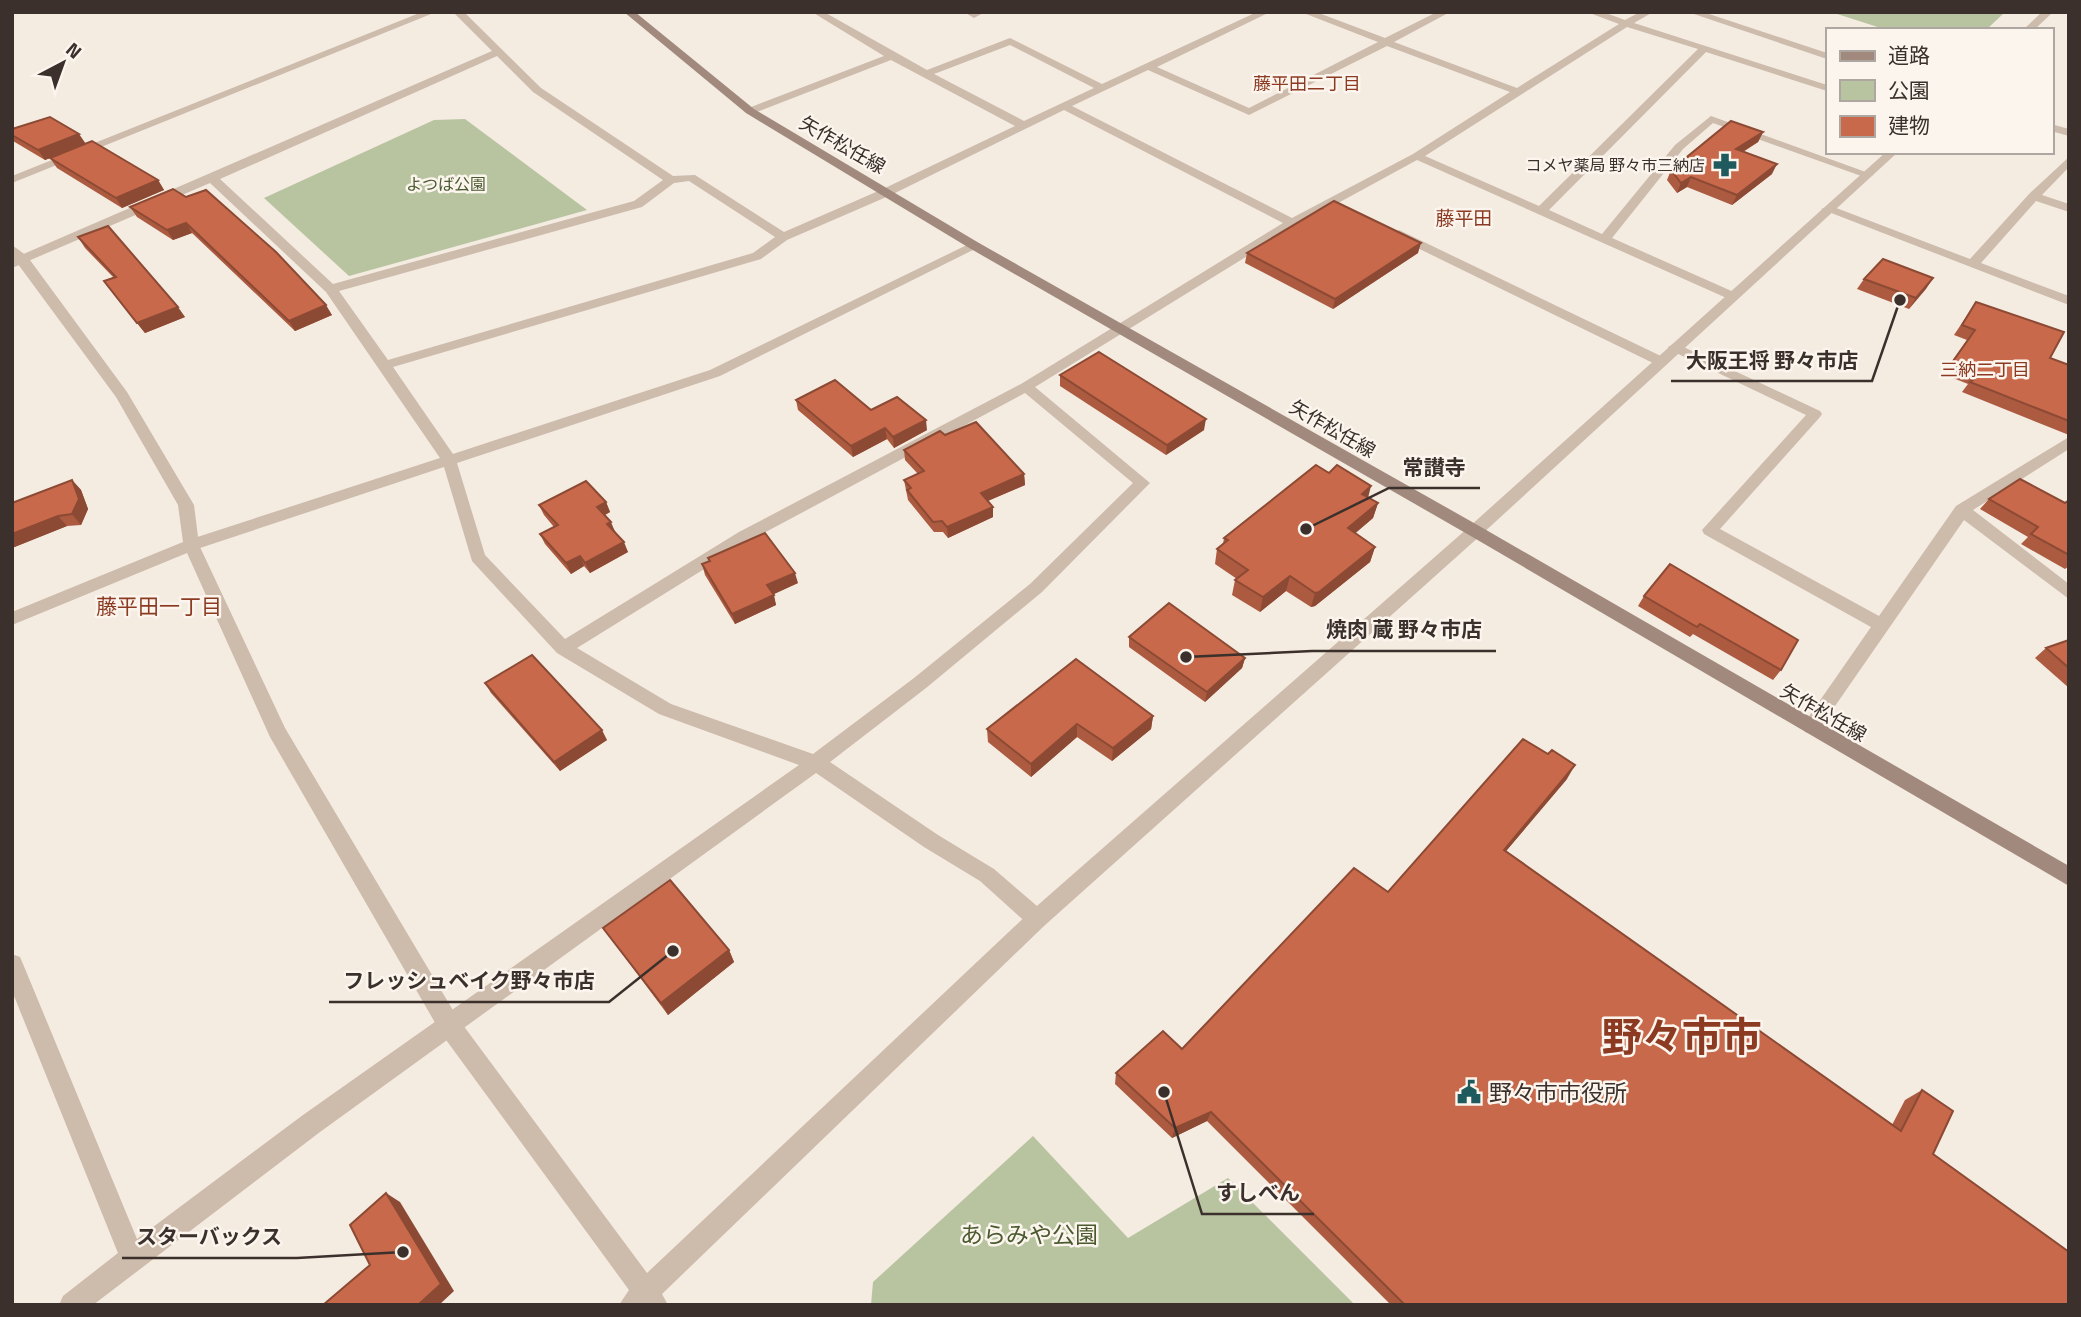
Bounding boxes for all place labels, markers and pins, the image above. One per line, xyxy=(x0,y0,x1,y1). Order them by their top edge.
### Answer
pharmacy icon: コメヤ薬局 野々市三納店 xyxy=(1711,151,1739,179)
place label: コメヤ薬局 野々市三納店 xyxy=(1525,153,1705,177)
callout: 大阪王将 野々市店 xyxy=(1671,339,1872,381)
callout: 常讃寺 xyxy=(1389,446,1480,488)
callout: 焼肉 蔵 野々市店 xyxy=(1312,609,1496,651)
callout: フレッシュベイク野々市店 xyxy=(329,960,609,1002)
place label: 野々市市役所 xyxy=(1489,1075,1627,1110)
public building icon: 野々市市役所 xyxy=(1455,1078,1483,1106)
callout: すしべん xyxy=(1202,1172,1314,1214)
callout: スターバックス xyxy=(122,1216,297,1258)

